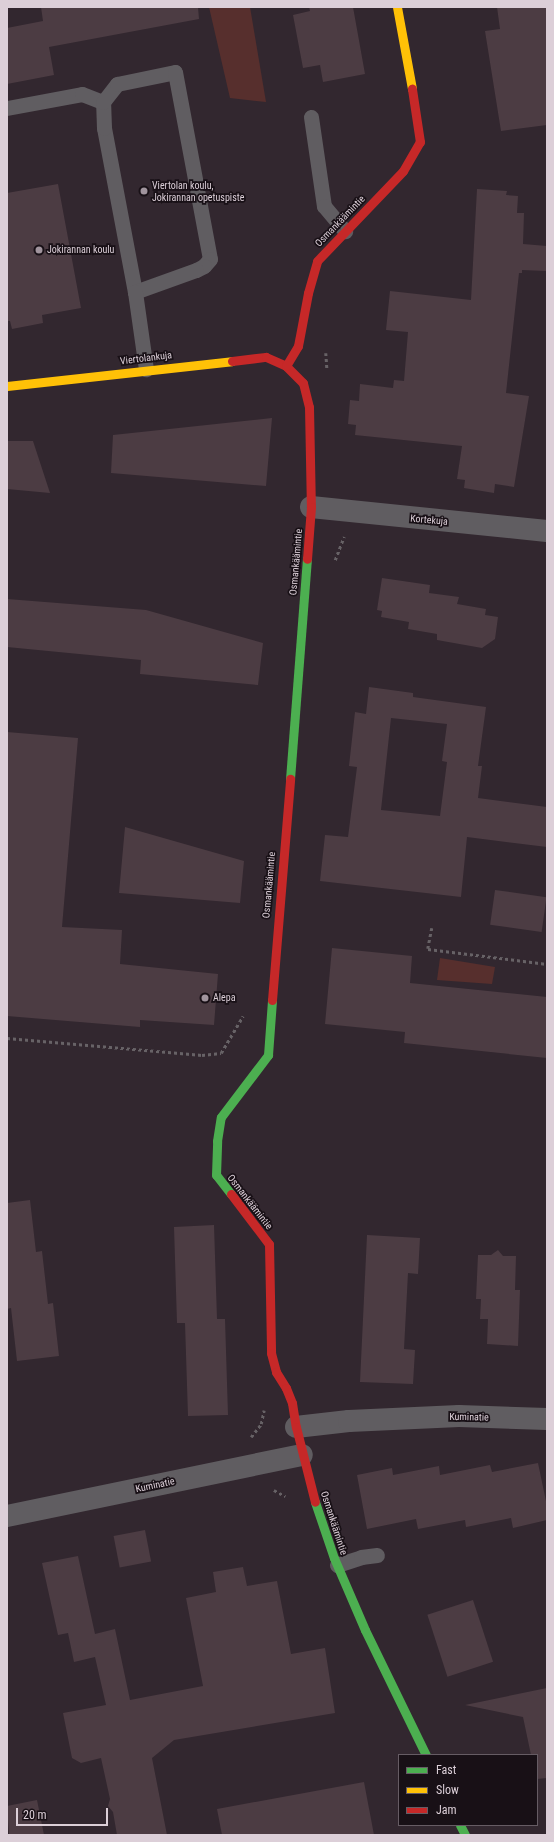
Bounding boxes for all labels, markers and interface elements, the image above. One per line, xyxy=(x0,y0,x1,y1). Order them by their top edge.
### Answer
place label: Viertolan koulu, Jokirannan opetuspiste xyxy=(152,179,244,202)
marker: Viertolan koulu, Jokirannan opetuspiste xyxy=(139,186,149,196)
street label: Osmankäämintie xyxy=(313,193,367,249)
place label: Jokirannan koulu xyxy=(47,244,114,256)
marker: Jokirannan koulu xyxy=(34,245,44,255)
street label: Viertolankuja xyxy=(119,349,173,367)
street label: Kortekuja xyxy=(410,512,448,528)
street label: Osmankäämintie xyxy=(287,528,305,596)
street label: Osmankäämintie xyxy=(260,851,278,919)
place label: Alepa xyxy=(213,992,235,1004)
marker: Alepa xyxy=(200,993,210,1003)
street label: Osmankäämintie xyxy=(225,1172,275,1232)
street label: Kuminatie xyxy=(449,1411,489,1423)
street label: Kuminatie xyxy=(134,1475,176,1495)
street label: Osmankäämintie xyxy=(318,1490,350,1556)
legend xyxy=(398,1754,538,1826)
text: Fast xyxy=(436,1763,456,1777)
text: Slow xyxy=(436,1783,459,1797)
scale bar xyxy=(18,1800,110,1826)
text: Jam xyxy=(436,1803,457,1817)
text: 20 m xyxy=(23,1808,47,1822)

